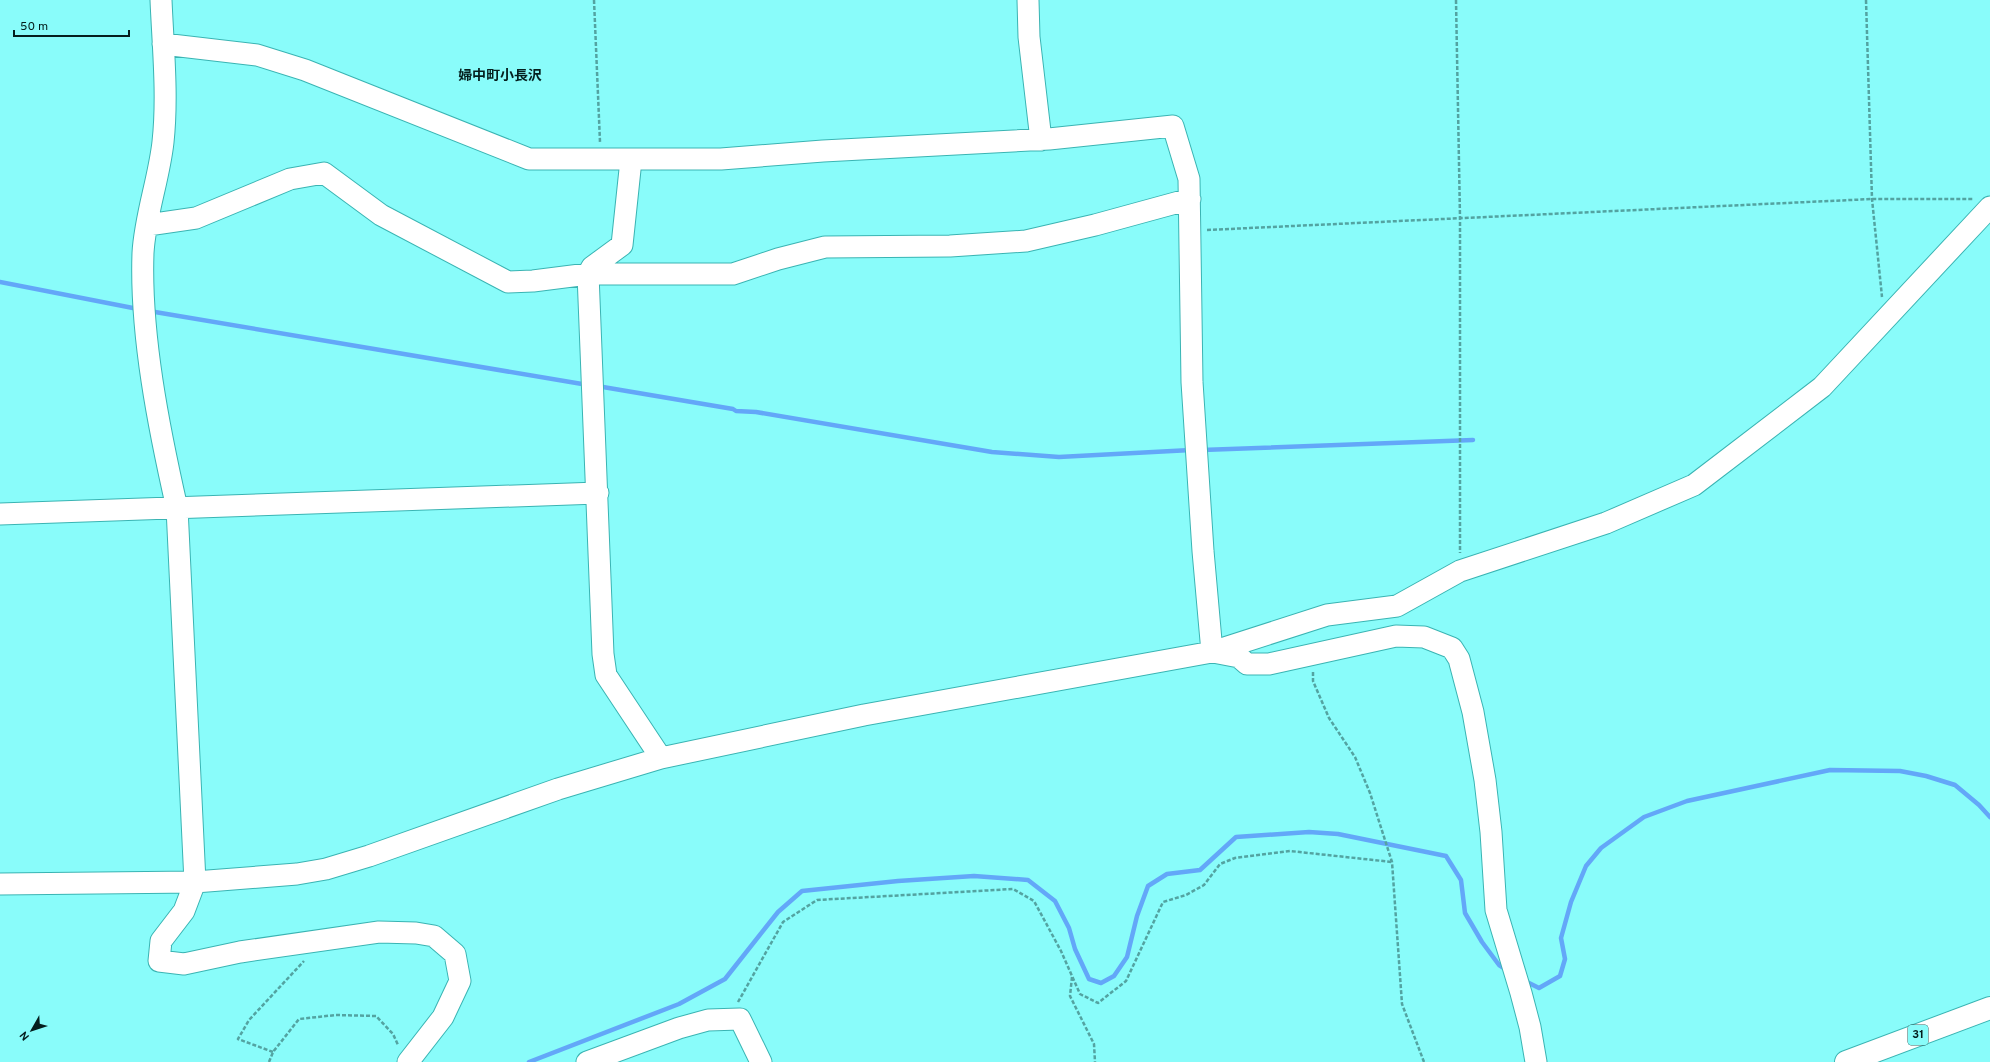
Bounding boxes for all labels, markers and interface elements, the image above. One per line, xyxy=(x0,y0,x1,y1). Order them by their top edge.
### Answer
scale bar xyxy=(14,12,129,38)
text: 50 m xyxy=(20,19,48,35)
district label: 婦中町小長沢 xyxy=(458,68,542,85)
north arrow xyxy=(12,1010,52,1050)
road number: 31 xyxy=(1908,1025,1928,1045)
text: N xyxy=(17,1028,33,1043)

